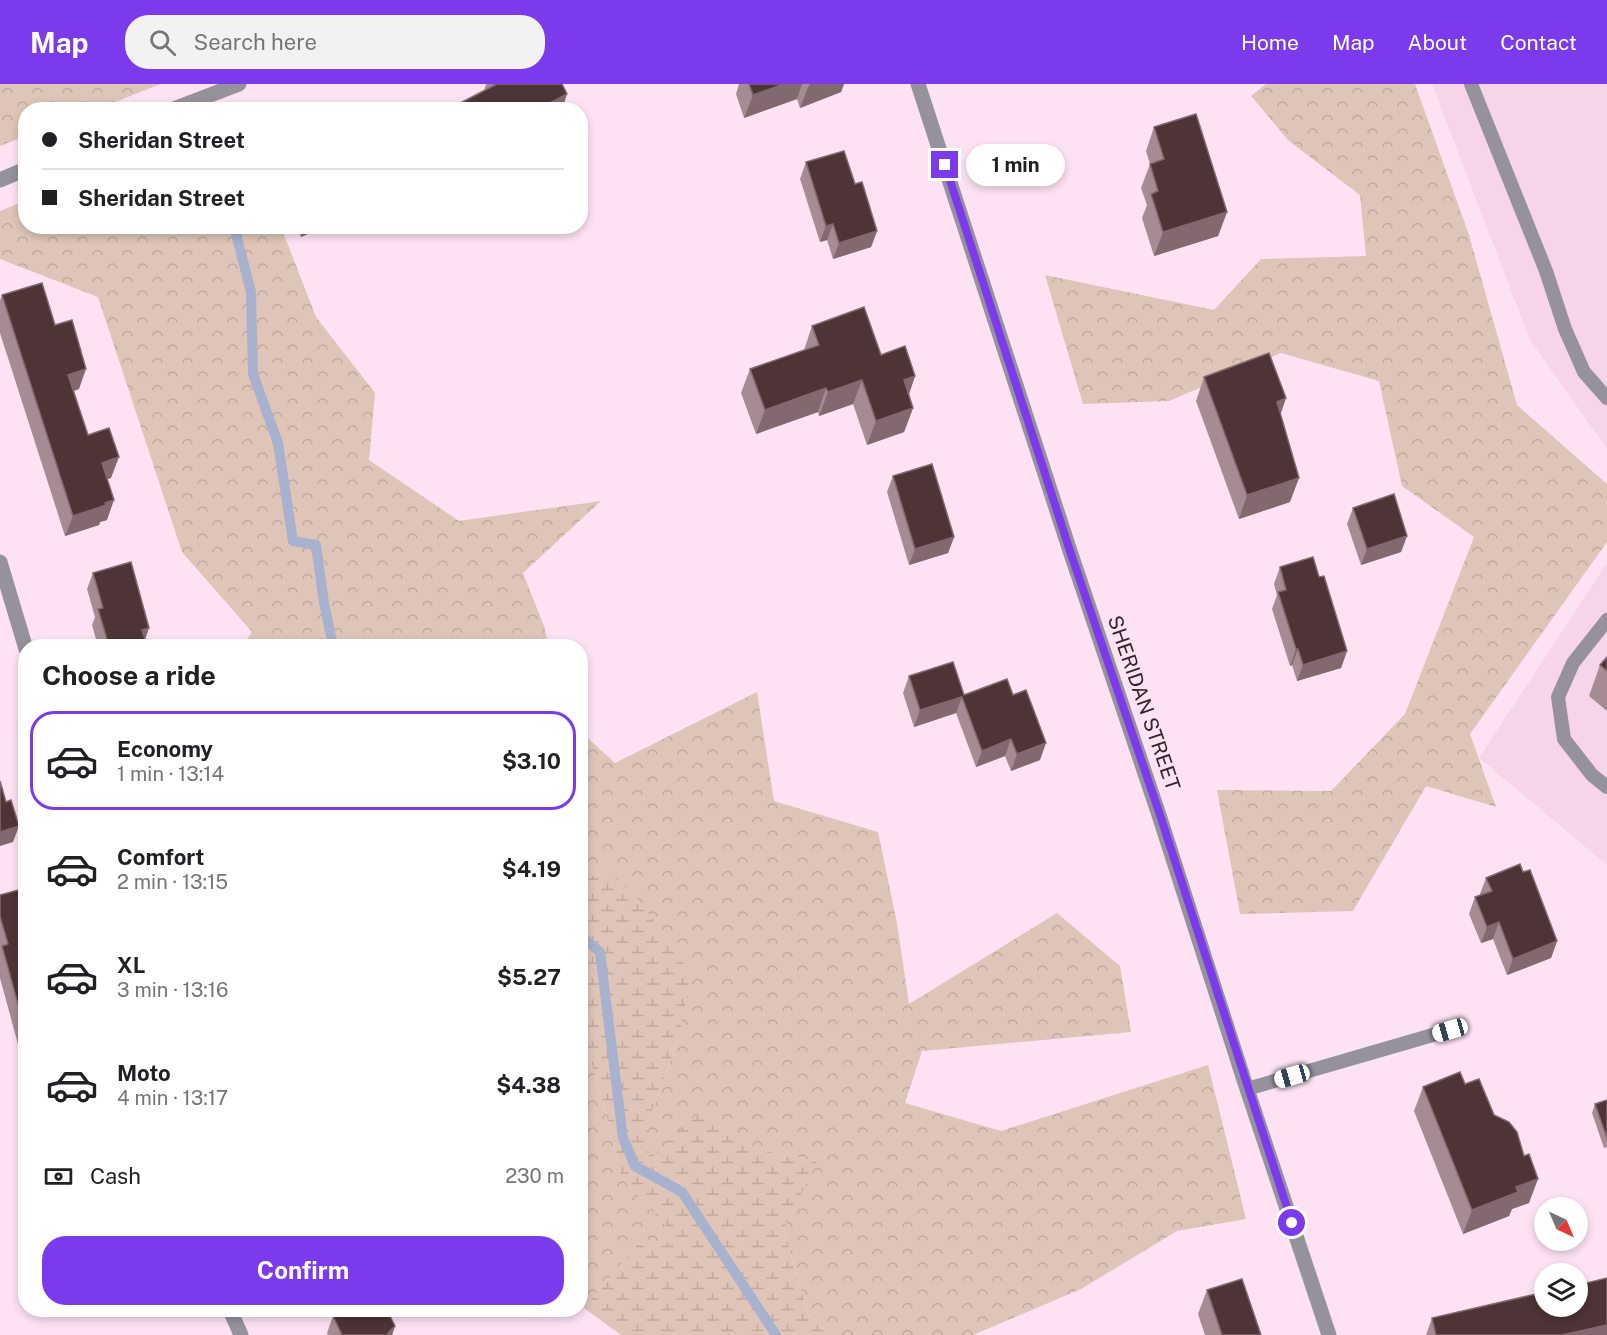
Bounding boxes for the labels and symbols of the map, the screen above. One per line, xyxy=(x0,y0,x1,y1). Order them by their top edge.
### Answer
callout: 1 min xyxy=(966,144,1065,186)
route end xyxy=(931,151,958,178)
street label: SHERIDAN STREET xyxy=(1103,612,1185,794)
car xyxy=(1430,1016,1470,1044)
car xyxy=(1272,1062,1312,1090)
north arrow xyxy=(1534,1197,1588,1251)
route start xyxy=(1278,1209,1305,1236)

